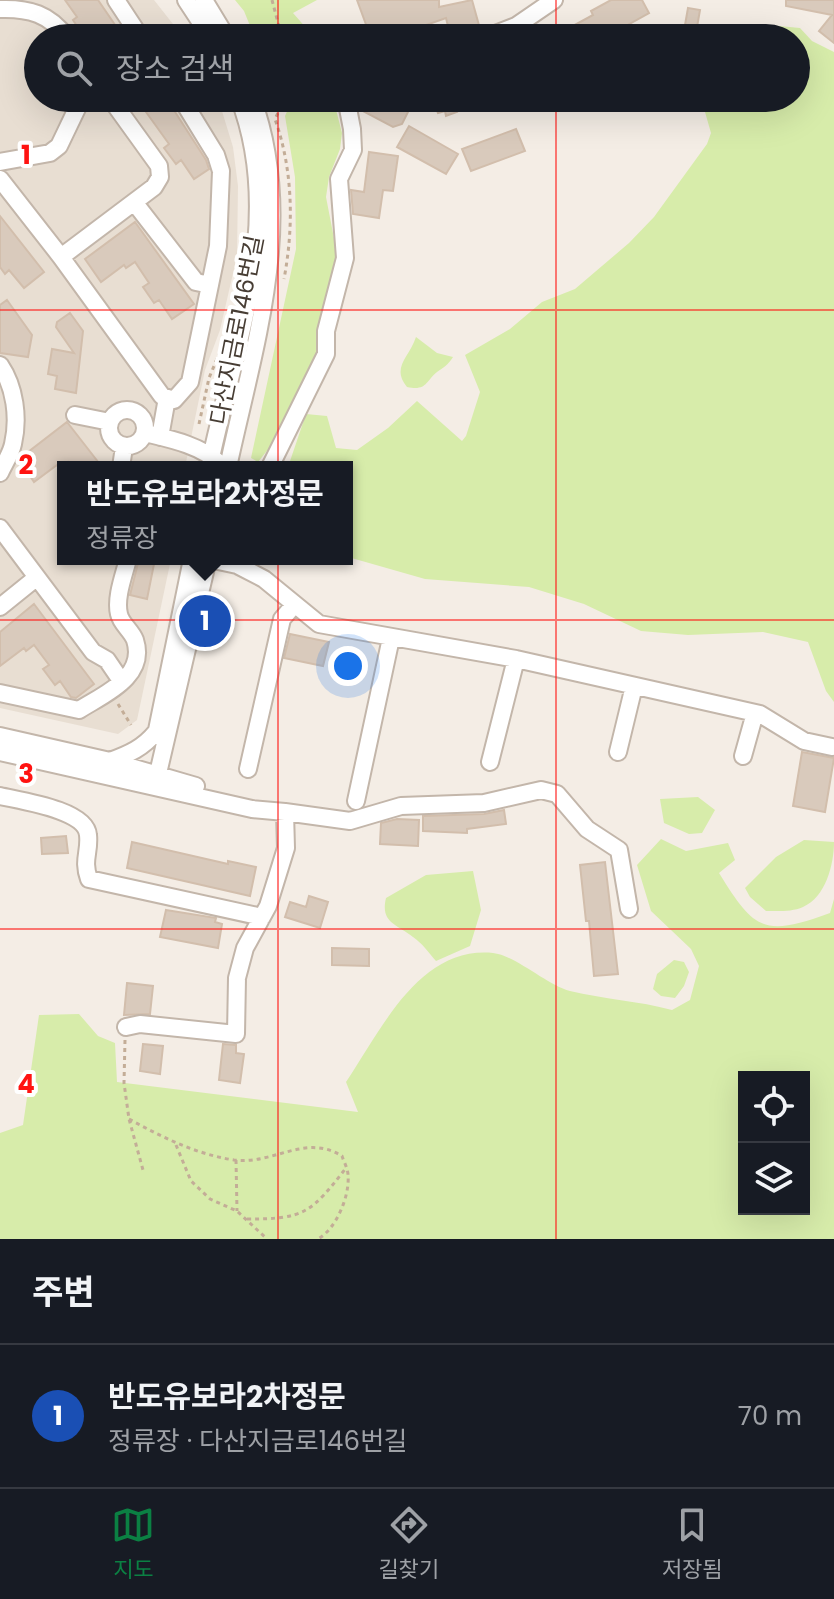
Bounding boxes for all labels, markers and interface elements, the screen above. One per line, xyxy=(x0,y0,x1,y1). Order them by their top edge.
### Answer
search box xyxy=(24,24,810,112)
icon: search xyxy=(52,46,96,90)
text: 장소 검색 xyxy=(116,47,234,90)
text: 1 xyxy=(21,137,31,173)
street label: 다산지금로146번길 xyxy=(202,232,271,428)
text: 2 xyxy=(19,447,34,483)
popup xyxy=(57,461,353,565)
text: 반도유보라2차정문 xyxy=(86,472,324,515)
text: 정류장 xyxy=(86,520,158,556)
pin: 1 xyxy=(179,591,231,651)
your location xyxy=(328,646,368,686)
text: 3 xyxy=(18,756,34,792)
text: 4 xyxy=(17,1066,35,1102)
map controls xyxy=(738,1071,810,1215)
button: locate xyxy=(738,1071,810,1143)
button: layers xyxy=(738,1143,810,1215)
text: 주변 xyxy=(32,1268,95,1316)
text: 반도유보라2차정문 xyxy=(108,1375,346,1418)
text: 1 xyxy=(53,1398,63,1434)
text: 70 m xyxy=(738,1398,802,1434)
text: 정류장 · 다산지금로146번길 xyxy=(108,1423,408,1459)
tab: 지도 xyxy=(111,1503,155,1586)
tab: 길찾기 xyxy=(378,1503,439,1586)
tab: 저장됨 xyxy=(662,1503,723,1586)

